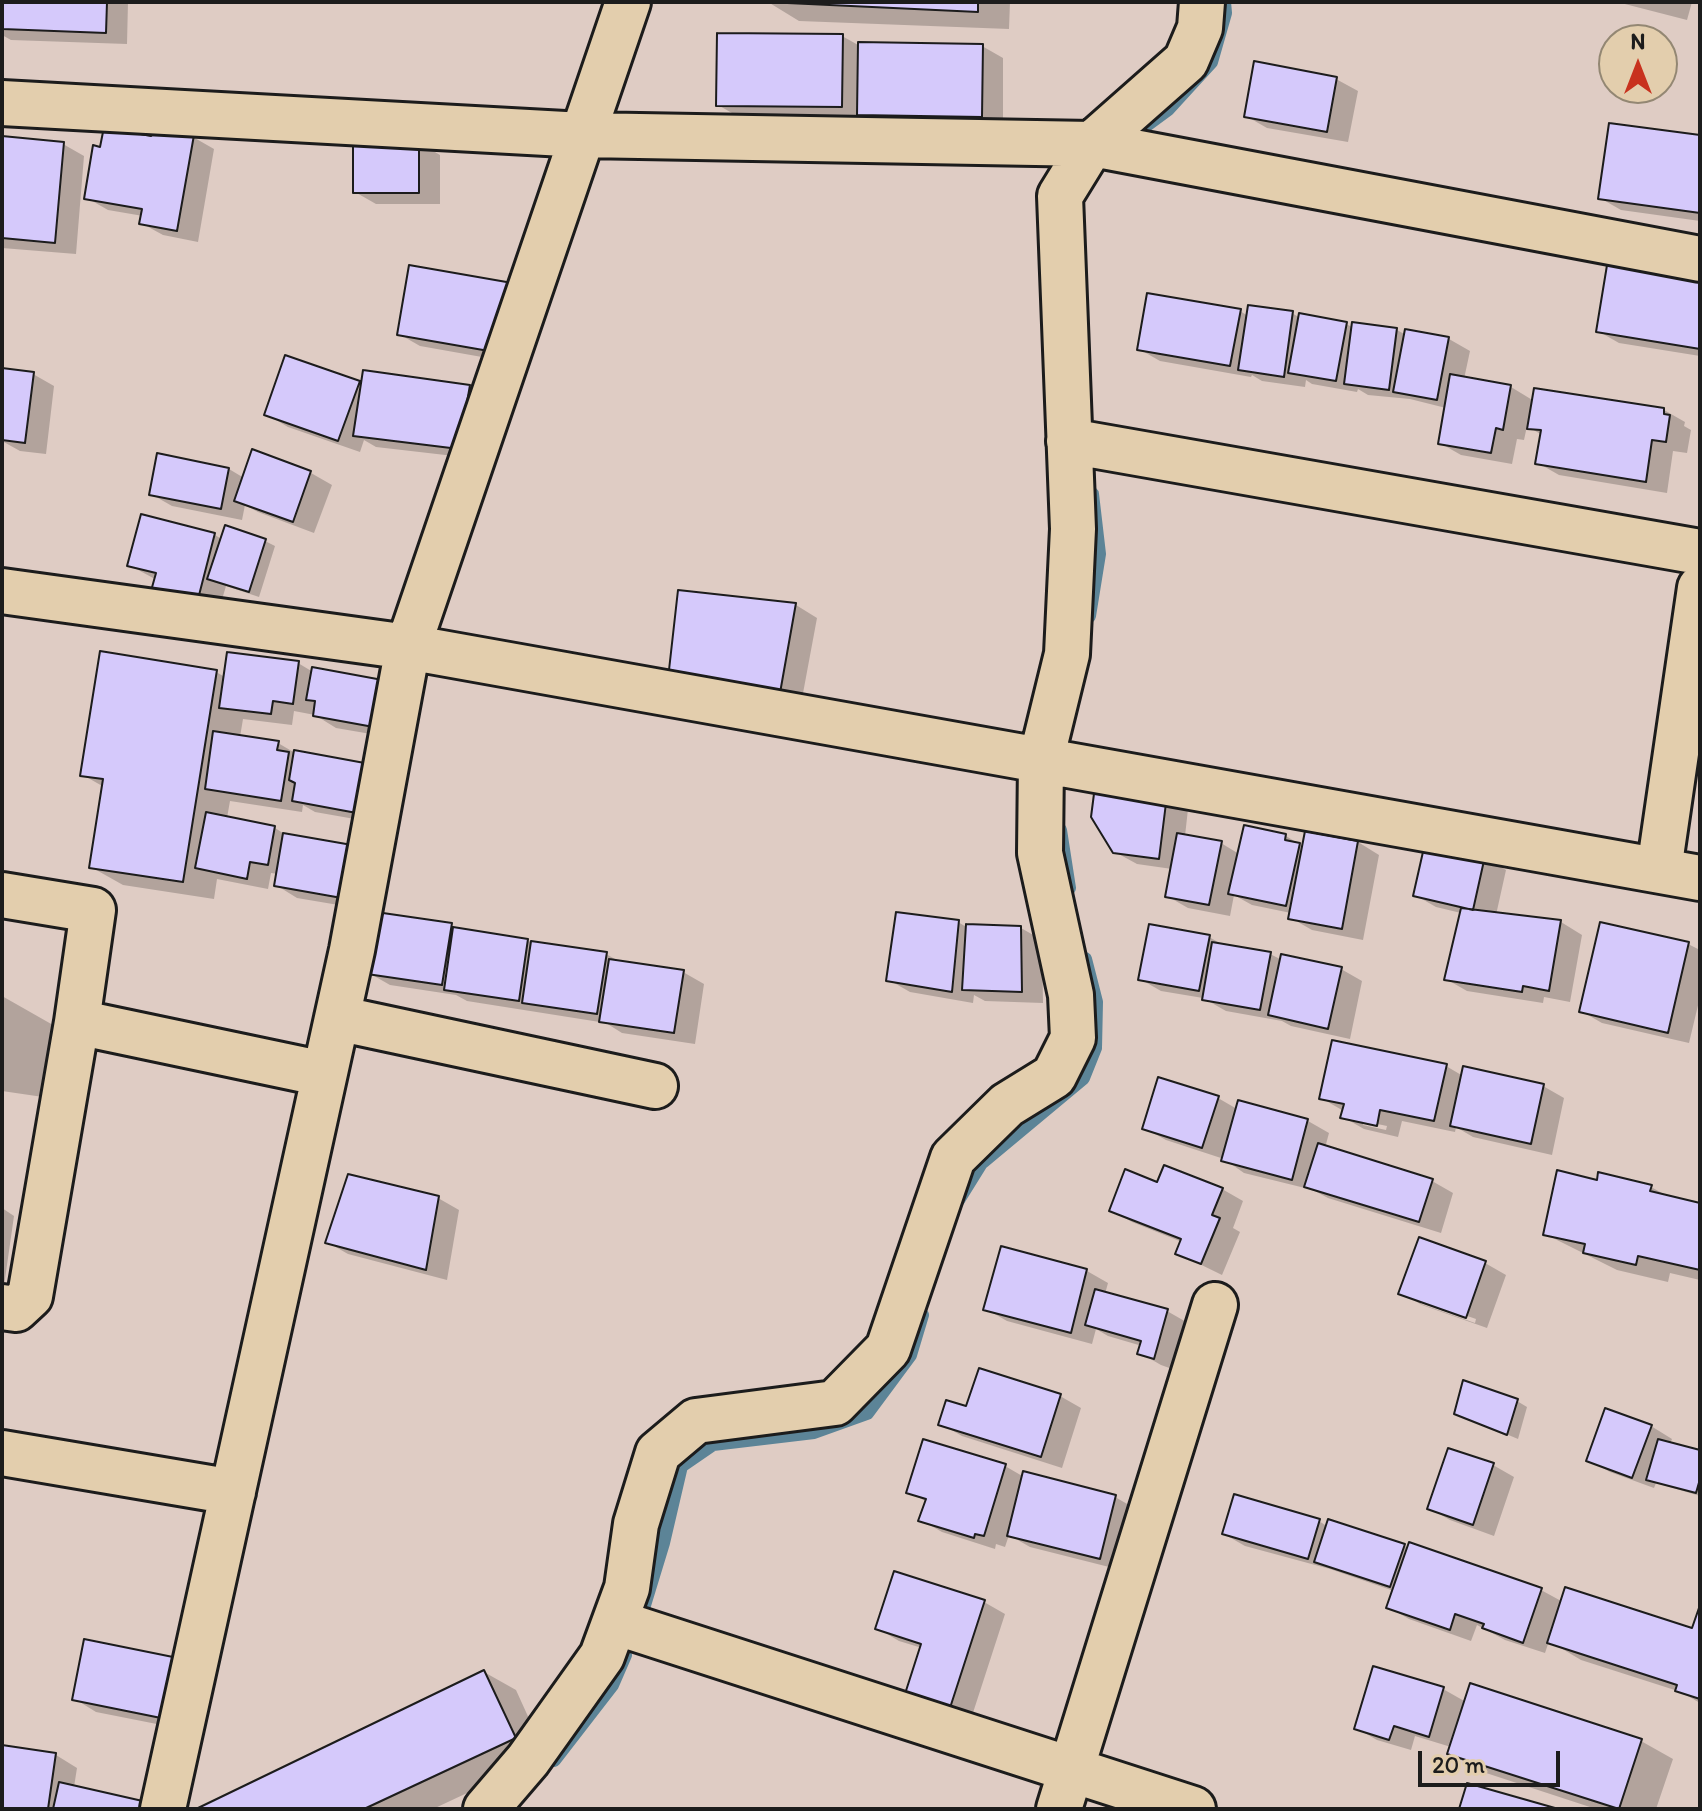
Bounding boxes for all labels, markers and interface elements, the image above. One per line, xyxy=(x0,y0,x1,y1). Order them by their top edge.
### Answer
north arrow xyxy=(1598,24,1678,104)
text: N xyxy=(1631,28,1645,55)
scale bar xyxy=(1422,1735,1564,1785)
text: 20 m xyxy=(1432,1750,1485,1779)

